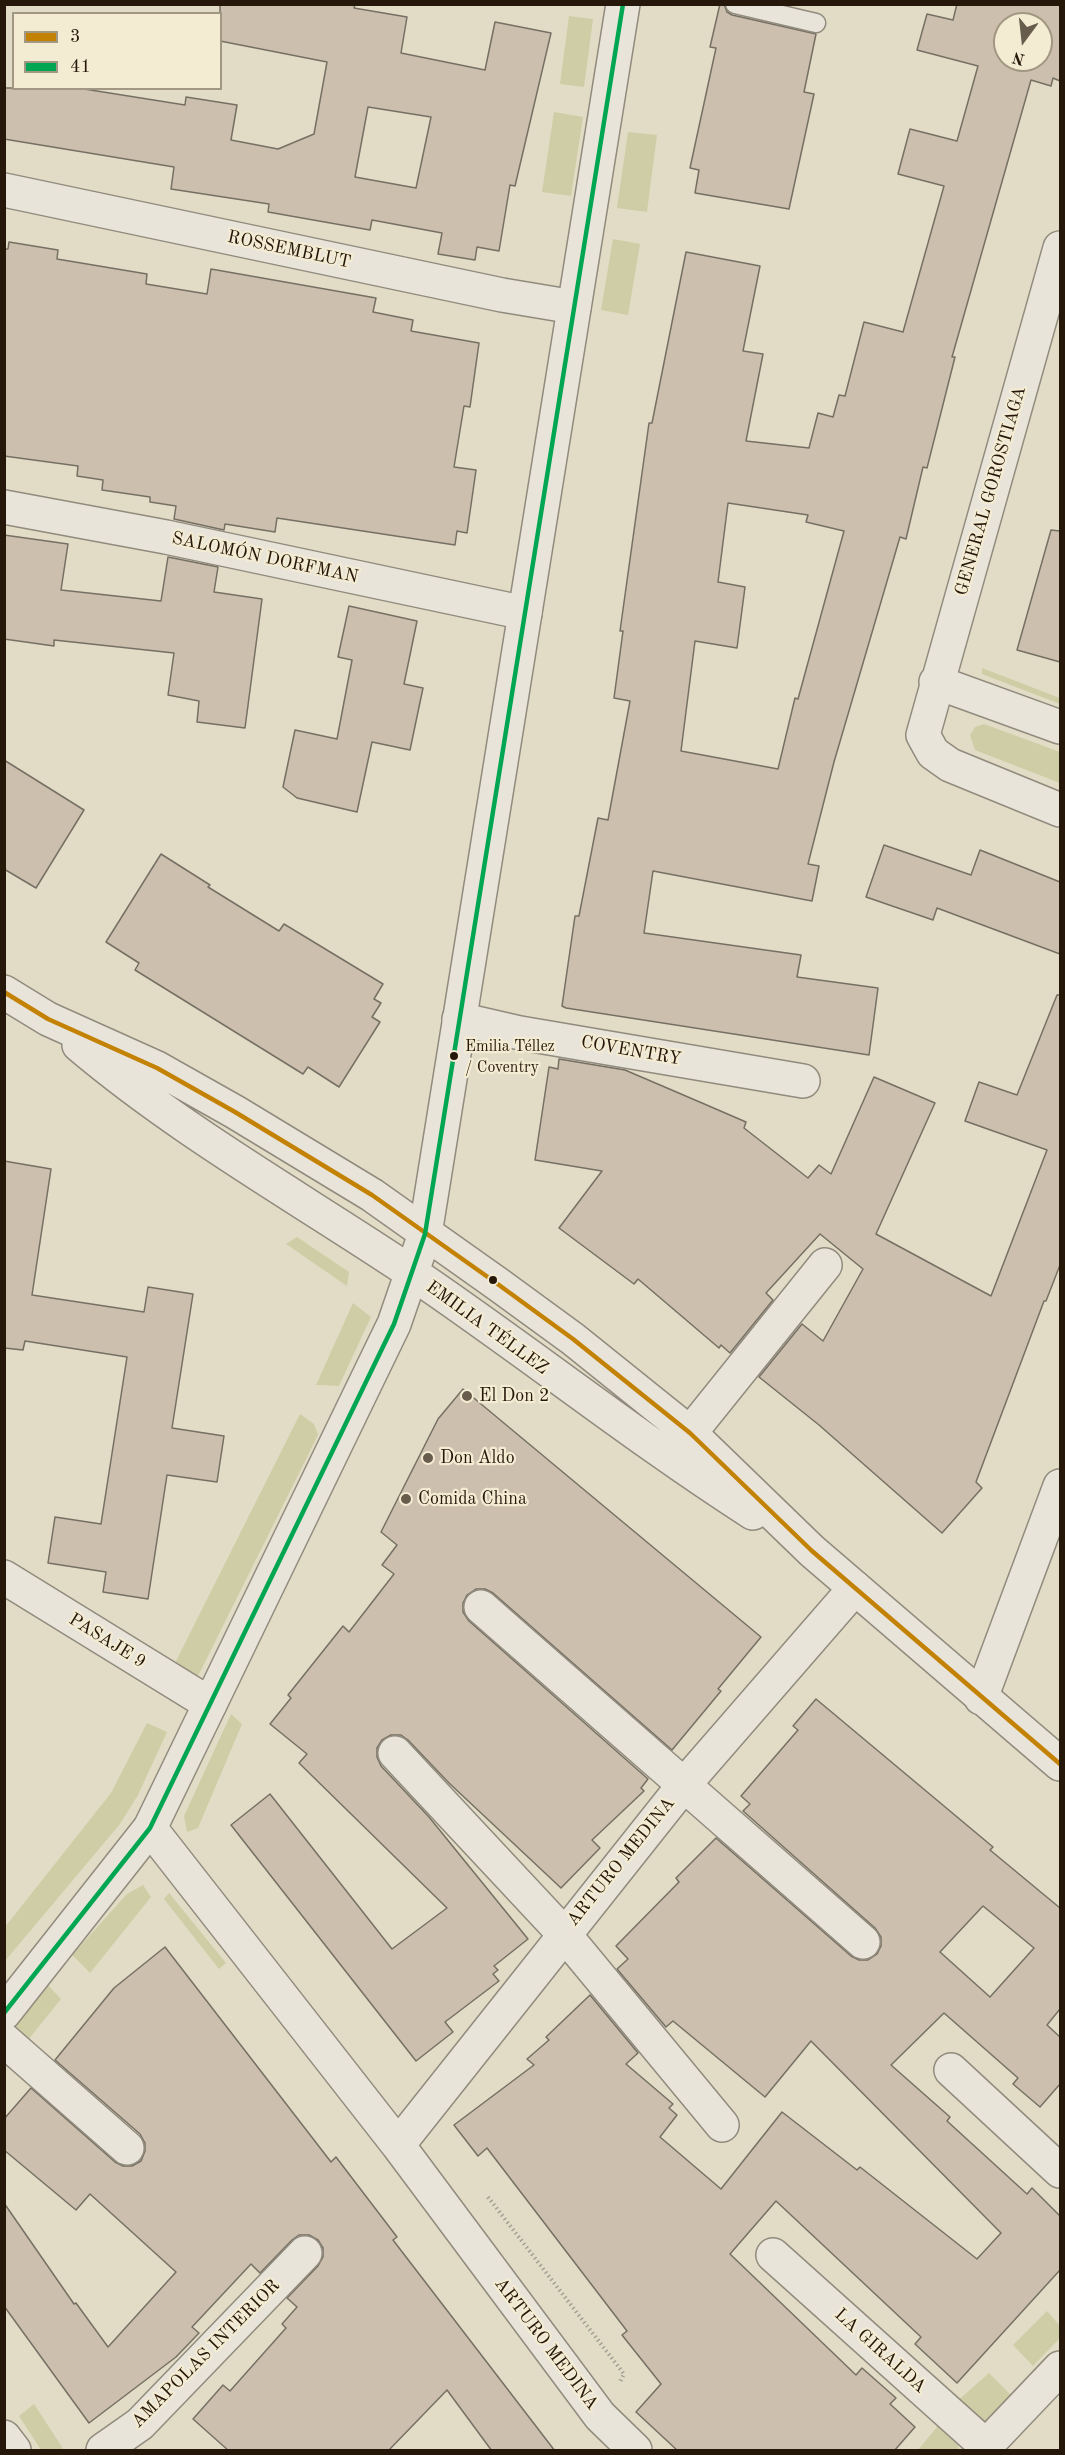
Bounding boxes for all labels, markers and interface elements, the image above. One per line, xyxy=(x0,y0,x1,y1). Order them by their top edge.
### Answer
legend xyxy=(12,12,222,90)
north arrow xyxy=(993,12,1053,72)
text: 3 xyxy=(70,28,80,46)
text: N xyxy=(1011,48,1027,67)
text: 41 xyxy=(70,58,91,76)
street label: ROSSEMBLUT xyxy=(225,226,353,274)
street label: GENERAL GOROSTIAGA xyxy=(951,384,1031,598)
street label: SALOMÓN DORFMAN xyxy=(170,528,360,588)
street label: COVENTRY xyxy=(579,1032,683,1070)
place label: Emilia Téllez / Coventry xyxy=(465,1037,555,1075)
marker: Emilia Téllez / Coventry xyxy=(448,1050,460,1062)
unlabelled marker xyxy=(487,1274,499,1286)
street label: EMILIA TÉLLEZ xyxy=(422,1276,552,1380)
place label: El Don 2 xyxy=(479,1385,549,1407)
marker: El Don 2 xyxy=(460,1389,474,1403)
place label: Don Aldo xyxy=(440,1447,515,1469)
marker: Don Aldo xyxy=(421,1451,435,1465)
place label: Comida China xyxy=(418,1488,527,1510)
marker: Comida China xyxy=(399,1492,413,1506)
street label: PASAJE 9 xyxy=(64,1609,150,1673)
street label: ARTURO MEDINA xyxy=(562,1793,680,1931)
street label: ARTURO MEDINA xyxy=(489,2274,603,2414)
street label: AMAPOLAS INTERIOR xyxy=(127,2275,285,2433)
street label: LA GIRALDA xyxy=(830,2304,930,2398)

